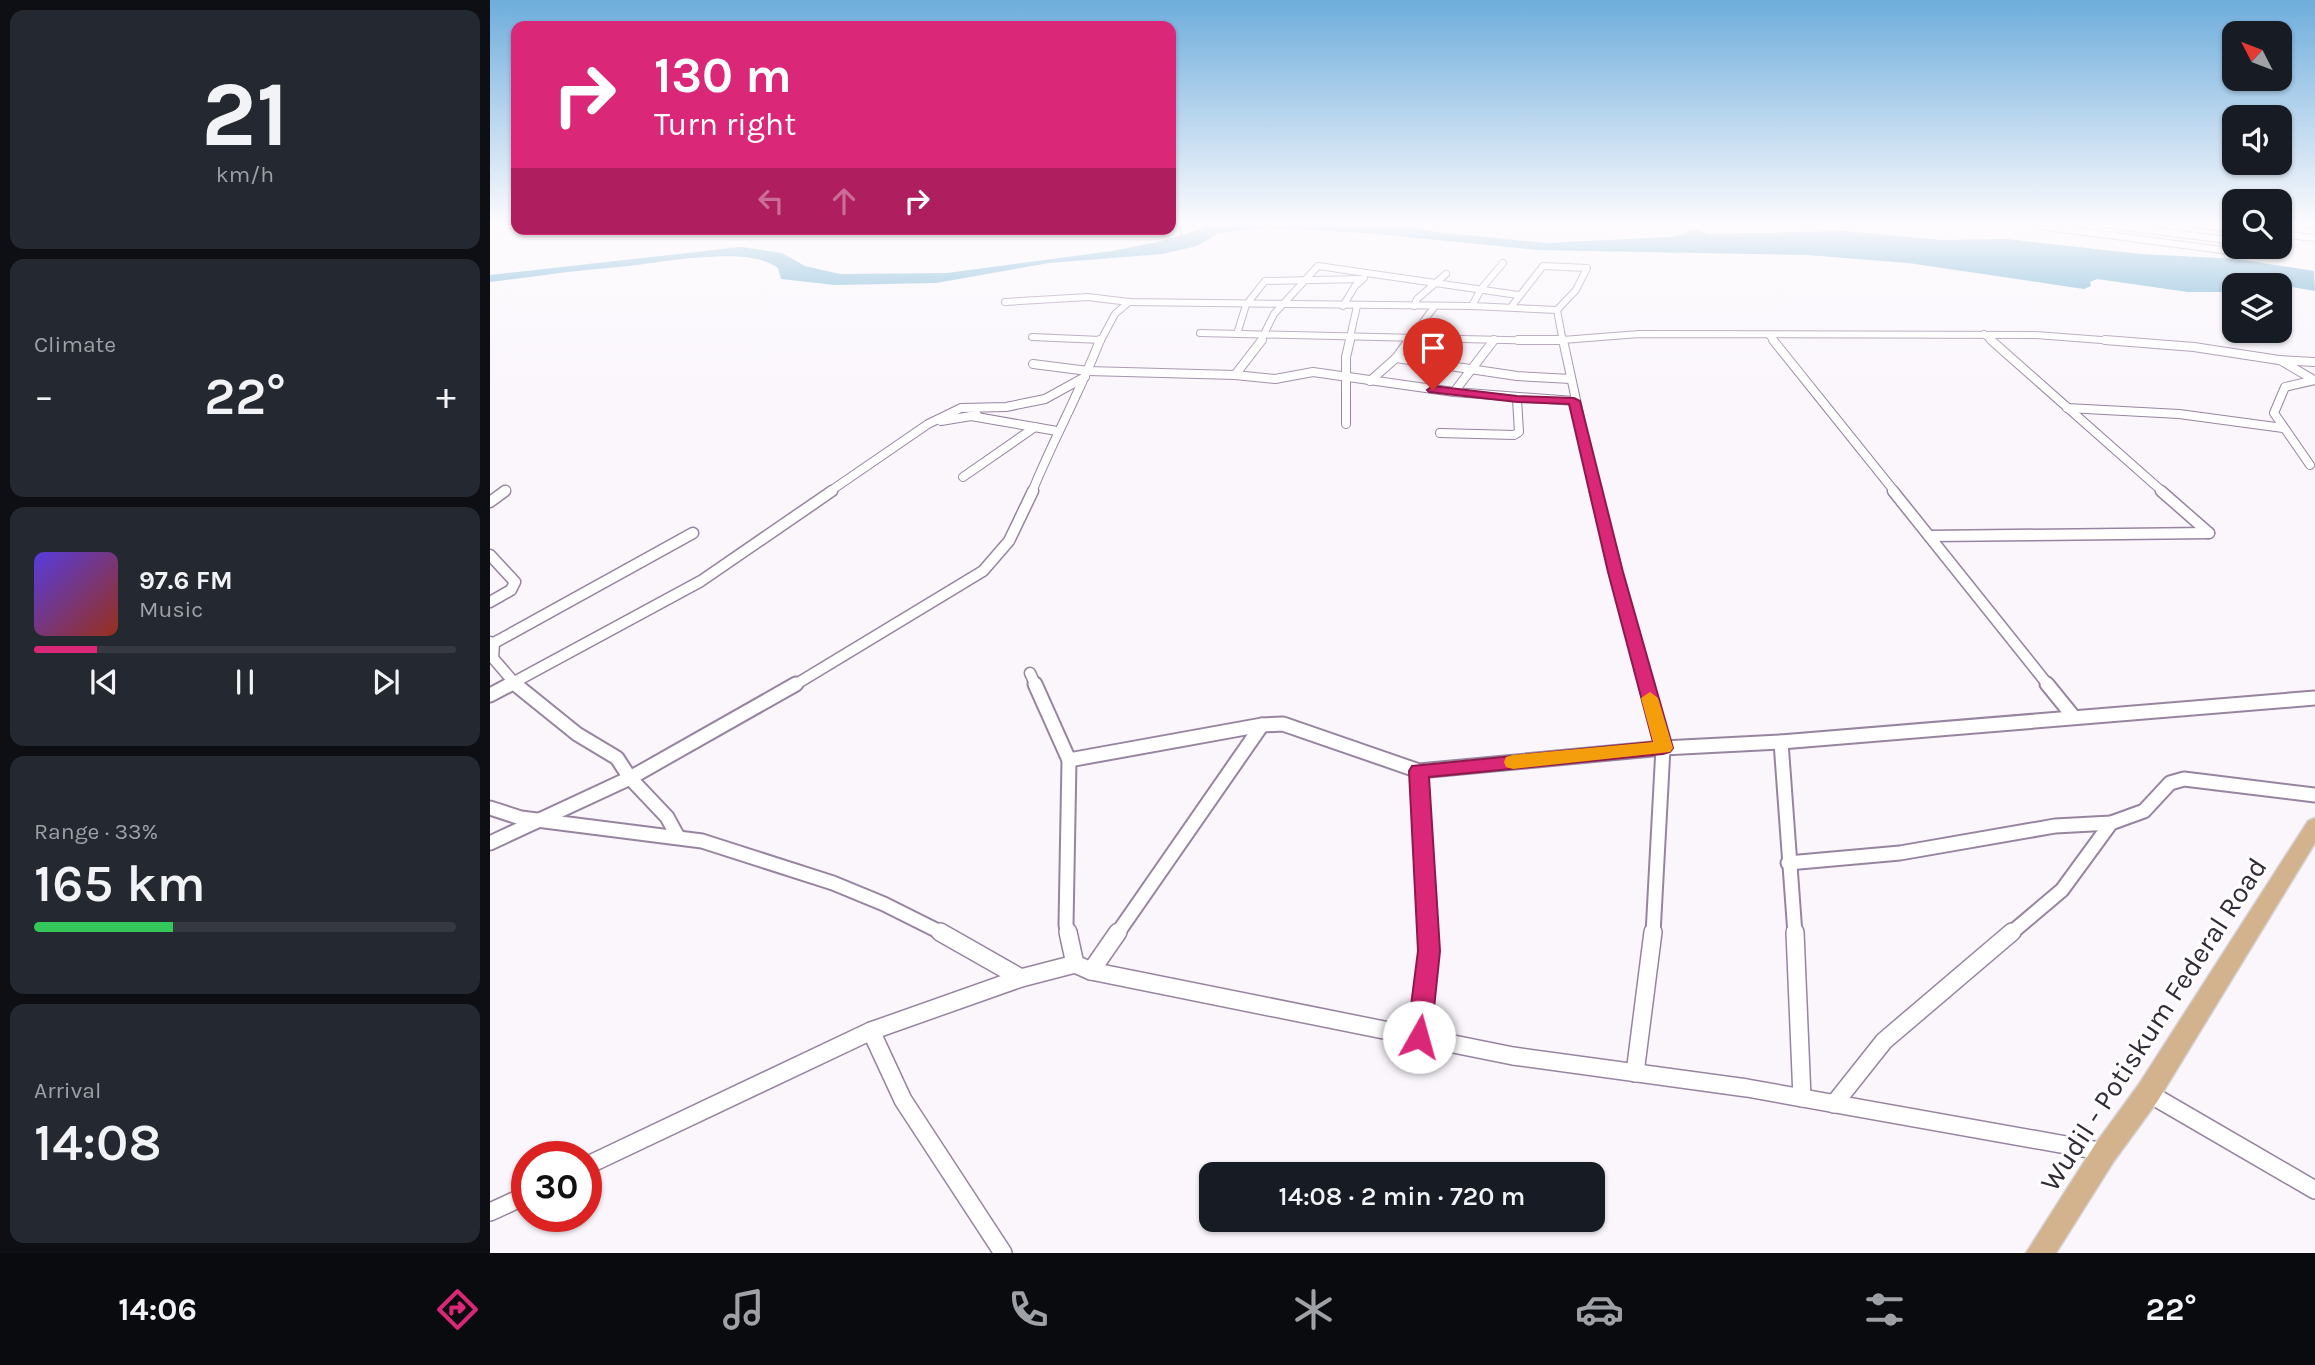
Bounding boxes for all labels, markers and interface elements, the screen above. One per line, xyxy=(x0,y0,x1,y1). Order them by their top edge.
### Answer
north arrow xyxy=(2222,21,2292,91)
map controls xyxy=(2222,21,2292,343)
text: 130 m xyxy=(654,47,792,104)
icon: right xyxy=(539,49,630,140)
text: 21 xyxy=(201,62,289,168)
button: sound xyxy=(2222,105,2292,175)
text: Turn right xyxy=(654,106,796,143)
text: km/h xyxy=(216,161,274,188)
icon: left xyxy=(752,182,790,220)
icon: ahead xyxy=(825,182,863,220)
icon: right xyxy=(898,182,936,220)
button: search xyxy=(2222,189,2292,259)
button: layers xyxy=(2222,273,2292,343)
pin xyxy=(1403,318,1463,390)
icon: arrive xyxy=(1414,329,1452,367)
text: Climate xyxy=(34,331,116,358)
text: 22° xyxy=(204,366,286,427)
text: − xyxy=(34,374,54,419)
text: + xyxy=(436,374,456,419)
text: 97.6 FM xyxy=(139,565,233,596)
text: Music xyxy=(139,596,203,623)
icon: previous xyxy=(85,663,123,701)
icon: pause xyxy=(226,663,264,701)
icon: next xyxy=(367,663,405,701)
text: Range · 33% xyxy=(34,818,158,845)
street label: Wudil - Potiskum Federal Road xyxy=(2033,851,2274,1197)
text: 165 km xyxy=(34,853,206,914)
position arrow xyxy=(1382,1000,1456,1074)
text: Arrival xyxy=(34,1077,101,1104)
text: 14:08 xyxy=(34,1112,162,1173)
speed limit sign: 30 xyxy=(511,1141,602,1232)
text: 14:08 · 2 min · 720 m xyxy=(1279,1181,1525,1212)
icon: directions xyxy=(433,1285,482,1334)
icon: music xyxy=(719,1285,768,1334)
icon: phone xyxy=(1004,1285,1053,1334)
icon: climate xyxy=(1289,1285,1338,1334)
icon: car xyxy=(1575,1285,1624,1334)
icon: filters xyxy=(1860,1285,1909,1334)
text: 14:06 xyxy=(118,1291,197,1328)
text: 22° xyxy=(2146,1291,2197,1328)

